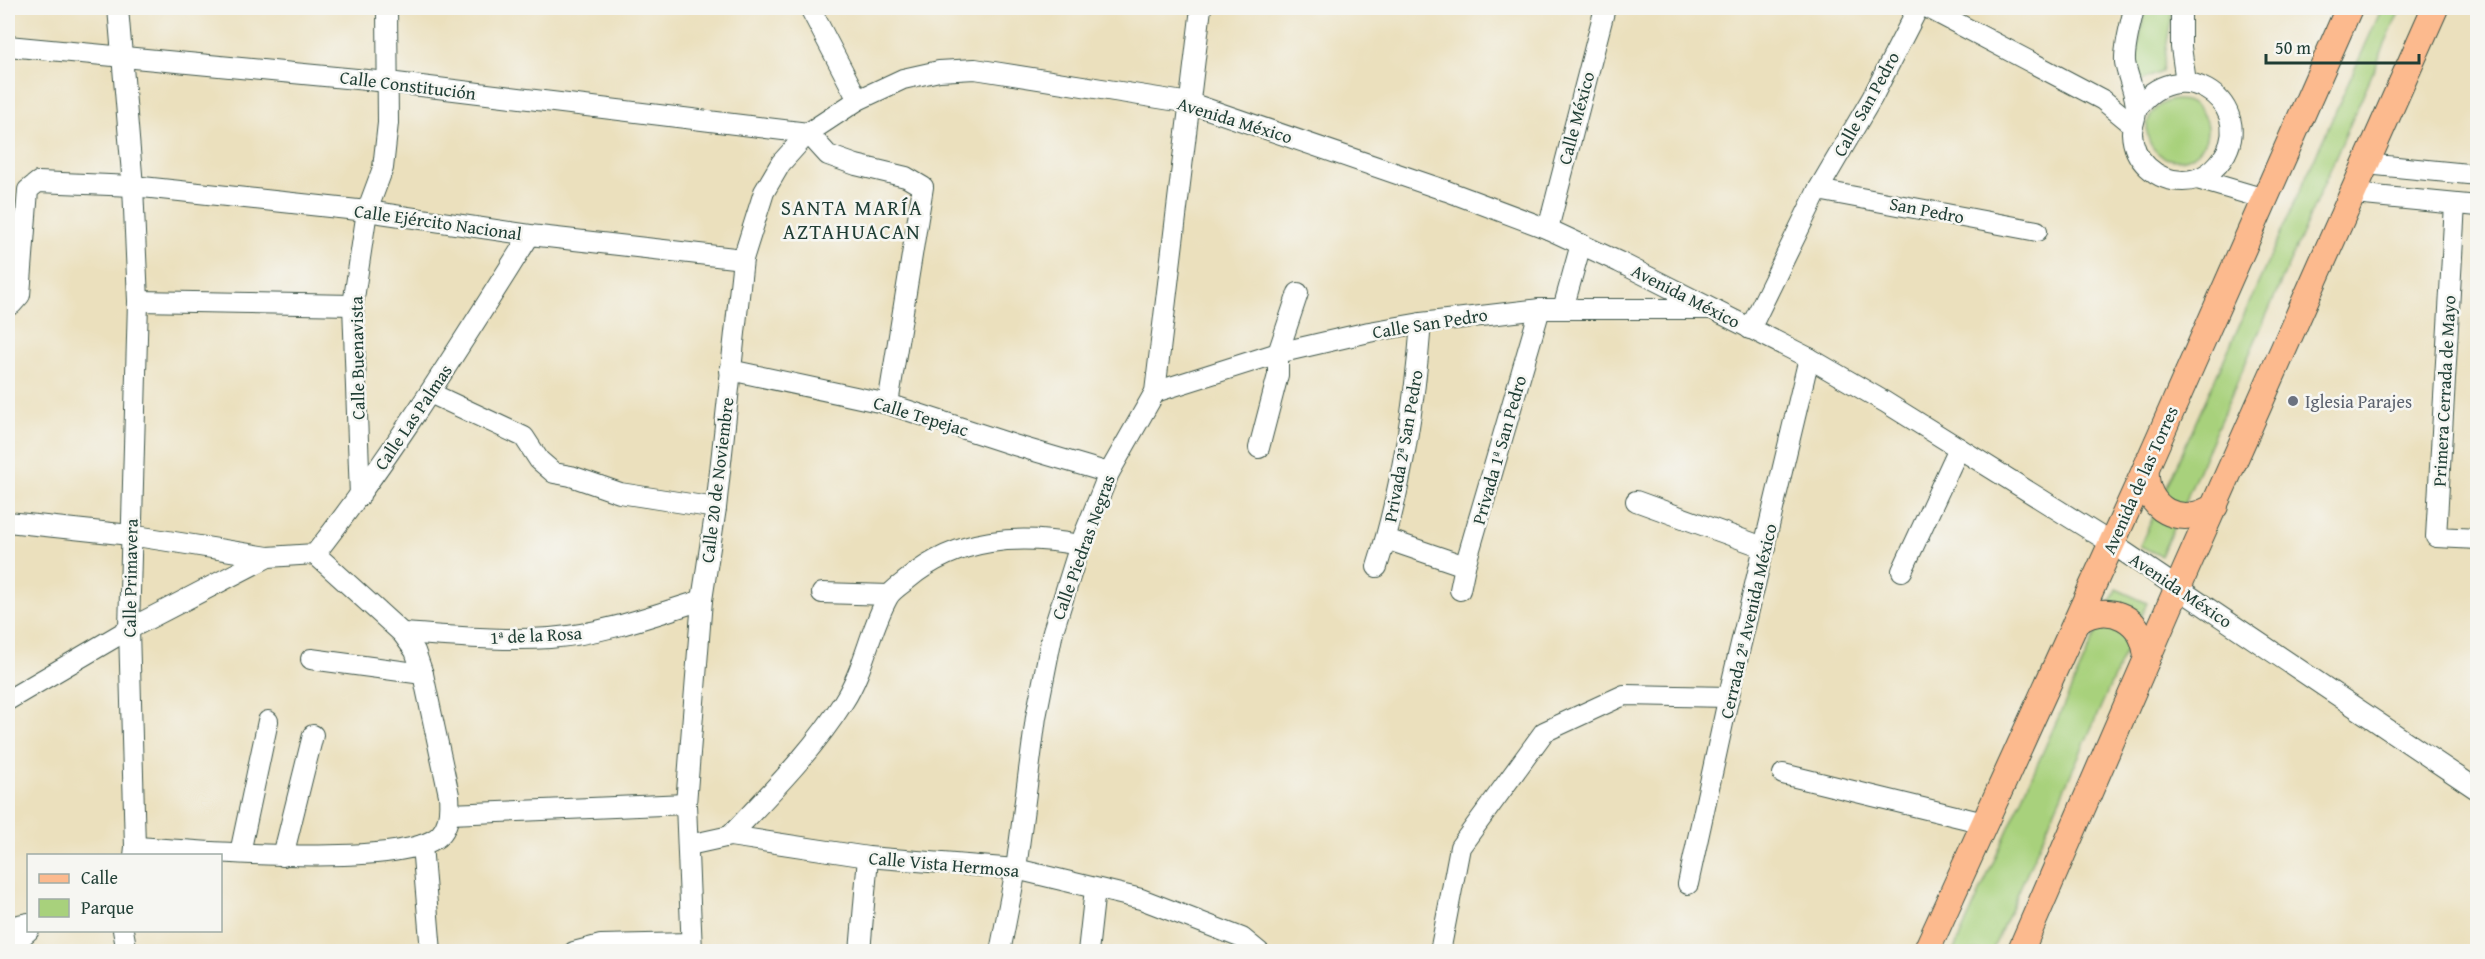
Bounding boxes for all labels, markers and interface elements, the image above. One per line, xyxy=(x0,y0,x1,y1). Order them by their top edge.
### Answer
scale bar xyxy=(2266,27,2419,65)
text: 50 m xyxy=(2275,34,2311,61)
street label: Calle San Pedro xyxy=(1826,47,1906,161)
street label: Calle Constitución xyxy=(338,63,478,107)
street label: Calle México xyxy=(1551,68,1601,168)
street label: Avenida México xyxy=(1174,90,1296,150)
street label: San Pedro xyxy=(1887,190,1967,230)
district label: SANTA MARÍA AZTAHUACAN xyxy=(781,192,923,247)
street label: Calle Ejército Nacional xyxy=(352,197,524,247)
street label: Avenida México xyxy=(1627,257,1745,335)
street label: Primera Cerrada de Mayo xyxy=(2426,295,2462,487)
street label: Calle Buenavista xyxy=(342,296,372,420)
street label: Calle San Pedro xyxy=(1370,301,1490,345)
street label: Calle Las Palmas xyxy=(367,359,459,475)
street label: Privada 2ª San Pedro xyxy=(1376,368,1430,524)
street label: Privada 1ª San Pedro xyxy=(1465,372,1533,528)
place label: Iglesia Parajes xyxy=(2305,388,2412,415)
street label: Calle Tepejac xyxy=(870,389,972,443)
marker: Iglesia Parajes xyxy=(2286,394,2300,408)
street label: Calle 20 de Noviembre xyxy=(693,396,741,564)
street label: Avenida de las Torres xyxy=(2095,402,2185,558)
street label: Calle Piedras Negras xyxy=(1044,471,1122,623)
street label: Calle Primavera xyxy=(115,518,145,638)
street label: Cerrada 2ª Avenida México xyxy=(1712,521,1784,721)
street label: Avenida México xyxy=(2124,546,2238,634)
street label: 1ª de la Rosa xyxy=(489,619,583,651)
street label: Calle Vista Hermosa xyxy=(868,844,1021,884)
legend xyxy=(27,854,222,932)
text: Calle xyxy=(81,864,118,891)
text: Parque xyxy=(81,894,134,921)

